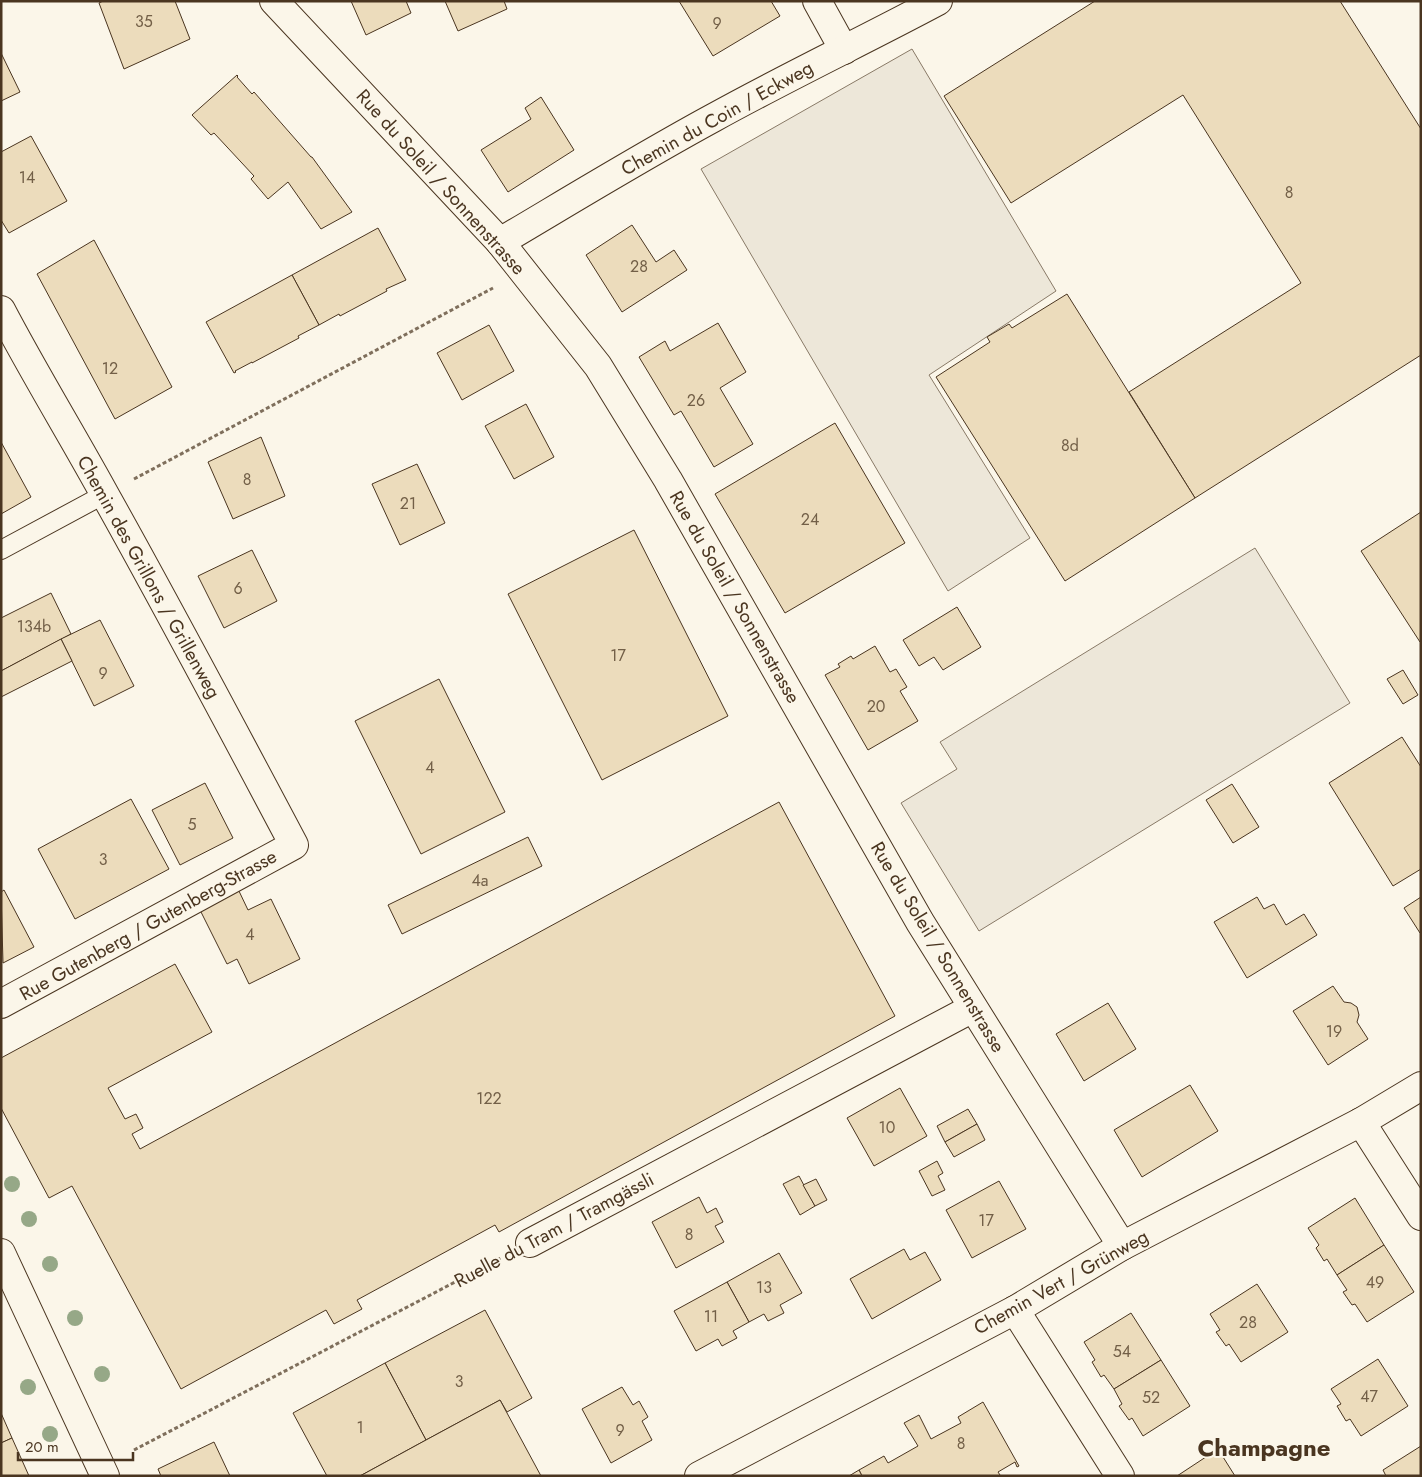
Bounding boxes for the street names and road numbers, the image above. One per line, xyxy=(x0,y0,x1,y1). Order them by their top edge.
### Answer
street label: Chemin du Coin / Eckweg xyxy=(616,54,818,182)
street label: Rue du Soleil / Sonnenstrasse xyxy=(350,83,532,281)
street label: Chemin des Grillons / Grillenweg xyxy=(71,451,227,703)
street label: Rue du Soleil / Sonnenstrasse xyxy=(663,486,807,709)
street label: Rue du Soleil / Sonnenstrasse xyxy=(864,837,1012,1058)
street label: Rue Gutenberg / Gutenberg-Strasse xyxy=(14,843,282,1007)
street label: Ruelle du Tram / Tramgässli xyxy=(449,1166,659,1294)
street label: Chemin Vert / Grünweg xyxy=(969,1223,1153,1341)

